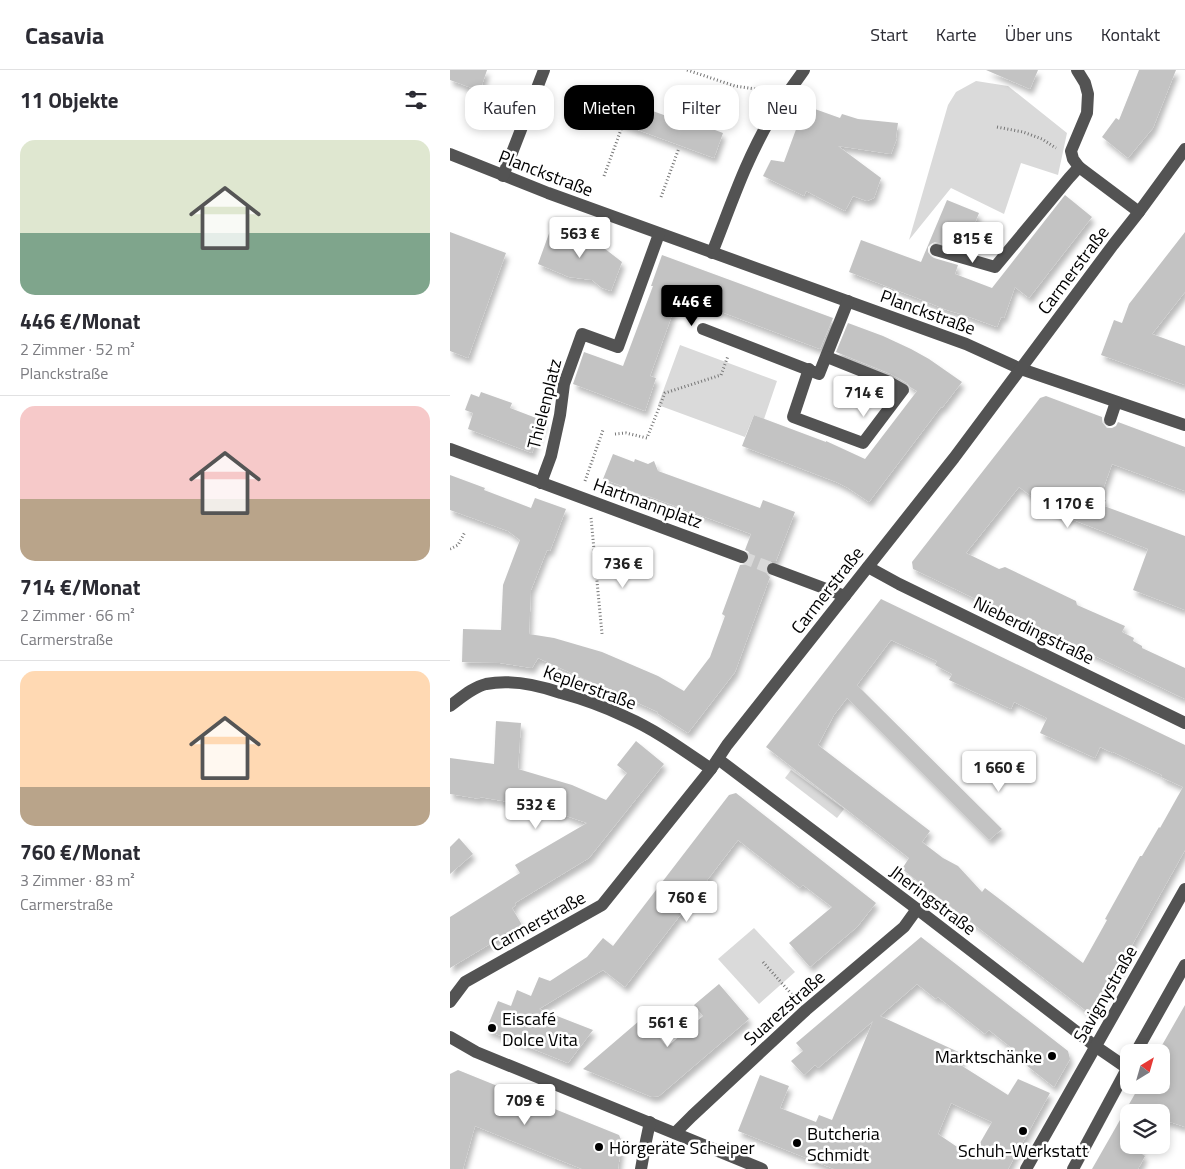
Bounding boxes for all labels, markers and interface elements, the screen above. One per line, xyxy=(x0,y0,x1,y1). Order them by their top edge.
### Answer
text: Casavia xyxy=(25,17,104,53)
text: Start xyxy=(870,21,908,48)
text: Karte xyxy=(936,21,977,48)
text: Über uns xyxy=(1005,21,1073,48)
text: Kontakt xyxy=(1101,21,1160,48)
text: 11 Objekte xyxy=(20,84,119,116)
chip: Kaufen xyxy=(465,85,554,130)
chip: Mieten xyxy=(564,85,654,130)
chip: Filter xyxy=(664,85,739,130)
chip: Neu xyxy=(749,85,816,130)
icon: filters xyxy=(402,86,430,114)
street label: Planckstraße xyxy=(495,143,597,203)
icon: home xyxy=(180,173,270,263)
pin: 563 € xyxy=(545,216,615,259)
street label: Carmerstraße xyxy=(1031,220,1115,320)
text: 563 € xyxy=(560,221,600,245)
pin: 815 € xyxy=(938,222,1008,264)
text: 815 € xyxy=(953,226,993,250)
street label: Planckstraße xyxy=(877,282,979,342)
pin: 446 € xyxy=(657,284,727,327)
text: 446 € xyxy=(672,289,712,313)
text: 446 €/Monat xyxy=(20,305,141,337)
text: 2 Zimmer · 52 m² xyxy=(20,337,135,361)
street label: Thielenplatz xyxy=(520,356,568,452)
text: Planckstraße xyxy=(20,361,108,385)
pin: 714 € xyxy=(829,376,899,418)
text: 714 € xyxy=(844,380,884,404)
icon: home xyxy=(180,438,270,528)
street label: Hartmannplatz xyxy=(590,471,706,535)
pin: 1 170 € xyxy=(1022,486,1114,529)
text: 1 170 € xyxy=(1042,491,1094,515)
street label: Carmerstraße xyxy=(784,540,870,640)
pin: 736 € xyxy=(588,546,658,589)
text: 736 € xyxy=(603,551,643,575)
text: 714 €/Monat xyxy=(20,571,141,603)
street label: Nieberdingstraße xyxy=(969,589,1099,671)
text: 2 Zimmer · 66 m² xyxy=(20,603,135,627)
text: Carmerstraße xyxy=(20,627,113,651)
street label: Keplerstraße xyxy=(540,658,640,716)
icon: home xyxy=(180,703,270,793)
pin: 1 660 € xyxy=(953,750,1045,793)
text: 1 660 € xyxy=(973,755,1025,779)
pin: 532 € xyxy=(501,788,571,830)
text: 532 € xyxy=(516,792,556,816)
text: 760 €/Monat xyxy=(20,836,141,868)
street label: Jheringstraße xyxy=(884,858,982,942)
text: 3 Zimmer · 83 m² xyxy=(20,868,135,892)
pin: 760 € xyxy=(652,880,722,923)
street label: Carmerstraße xyxy=(486,884,590,958)
text: 760 € xyxy=(667,885,707,909)
text: Carmerstraße xyxy=(20,892,113,916)
street label: Savignystraße xyxy=(1066,940,1144,1048)
street label: Suarezstraße xyxy=(737,964,831,1052)
place label: Eiscafé Dolce Vita xyxy=(502,1005,578,1053)
pin: 561 € xyxy=(633,1006,703,1048)
text: 561 € xyxy=(648,1010,688,1034)
marker: Eiscafé Dolce Vita xyxy=(486,1022,498,1034)
place label: Marktschänke xyxy=(935,1043,1042,1070)
north arrow xyxy=(1120,1044,1170,1094)
map controls xyxy=(1120,1044,1170,1154)
marker: Marktschänke xyxy=(1046,1050,1058,1062)
pin: 709 € xyxy=(490,1084,560,1126)
text: 709 € xyxy=(505,1088,545,1112)
button: layers xyxy=(1120,1104,1170,1154)
place label: Butcheria Schmidt xyxy=(807,1120,880,1168)
marker: Schuh-Werkstatt xyxy=(1017,1125,1029,1137)
place label: Hörgeräte Scheiper xyxy=(609,1134,755,1161)
marker: Butcheria Schmidt xyxy=(791,1137,803,1149)
place label: Schuh-Werkstatt xyxy=(958,1137,1089,1164)
marker: Hörgeräte Scheiper xyxy=(593,1141,605,1153)

